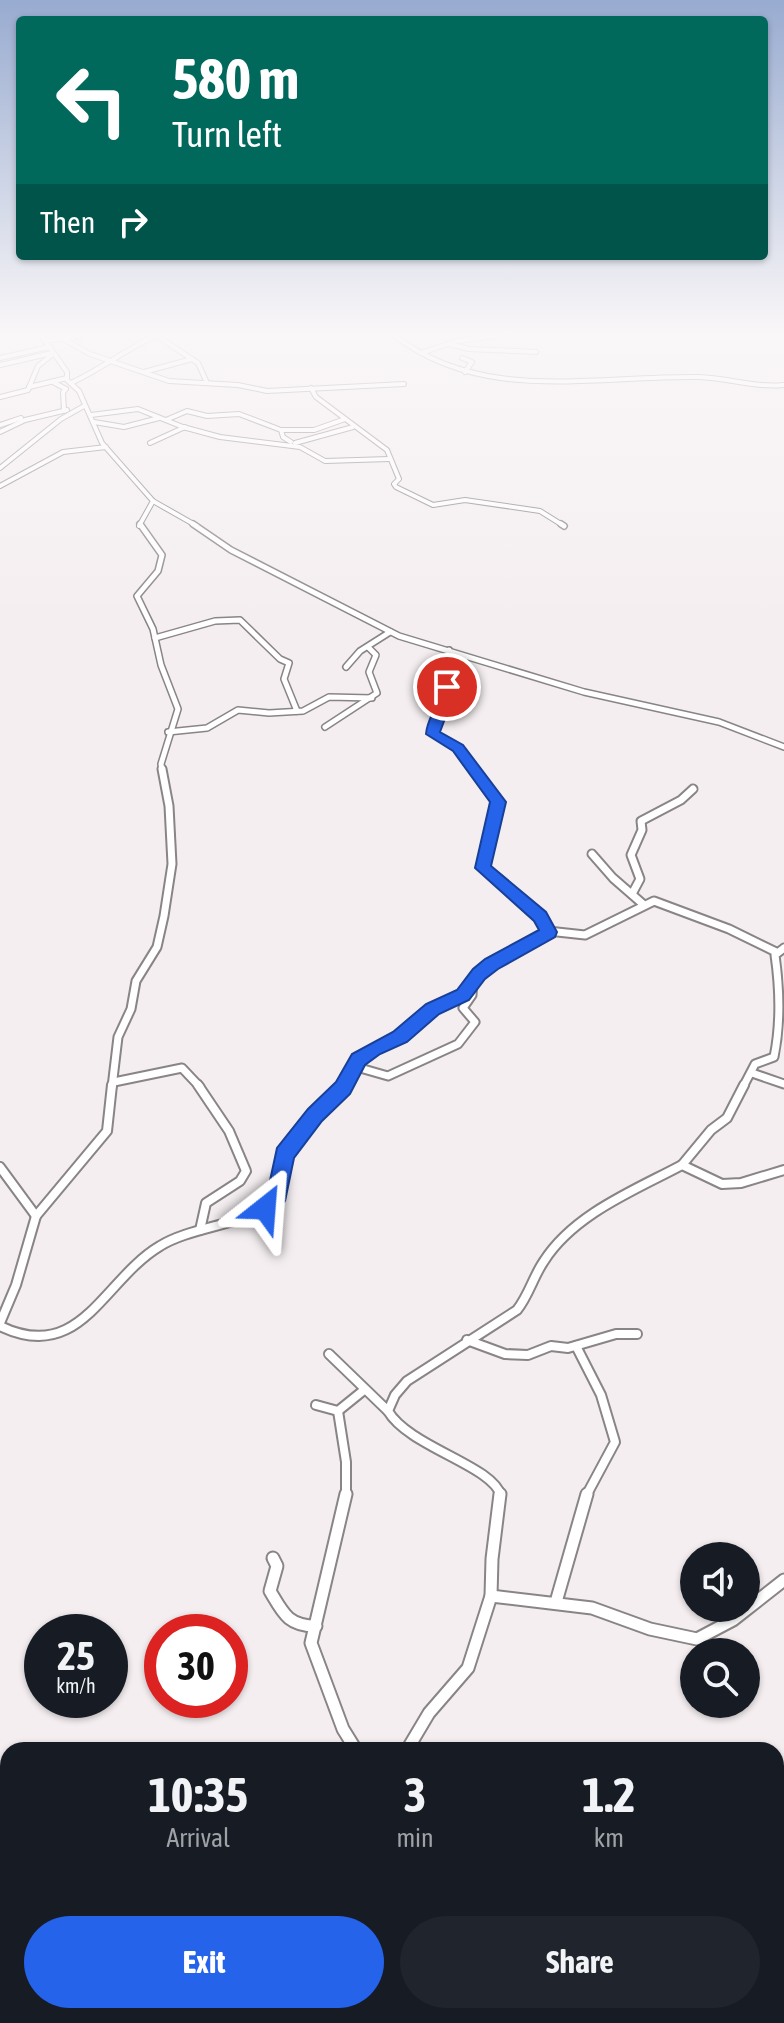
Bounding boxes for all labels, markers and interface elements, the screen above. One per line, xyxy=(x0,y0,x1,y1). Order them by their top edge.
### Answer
text: 580 m xyxy=(172,47,299,111)
icon: left xyxy=(40,48,144,152)
text: Turn left xyxy=(172,113,282,155)
icon: right xyxy=(111,200,155,244)
text: Then xyxy=(40,205,95,239)
pin xyxy=(413,653,481,721)
icon: arrive xyxy=(425,665,469,709)
position arrow xyxy=(223,1166,307,1250)
map controls xyxy=(680,1542,760,1718)
button: sound xyxy=(680,1542,760,1622)
speed limit sign: 30 xyxy=(144,1614,248,1718)
text: 25 xyxy=(57,1633,95,1678)
button: search xyxy=(680,1638,760,1718)
text: km/h xyxy=(56,1674,96,1697)
text: 10:35 xyxy=(148,1767,248,1822)
text: 3 xyxy=(404,1767,426,1822)
text: 1.2 xyxy=(582,1767,636,1822)
text: Arrival xyxy=(166,1823,230,1853)
text: min xyxy=(396,1823,434,1853)
text: km xyxy=(594,1823,624,1853)
button: Exit xyxy=(24,1916,384,2008)
button: Share xyxy=(400,1916,760,2008)

